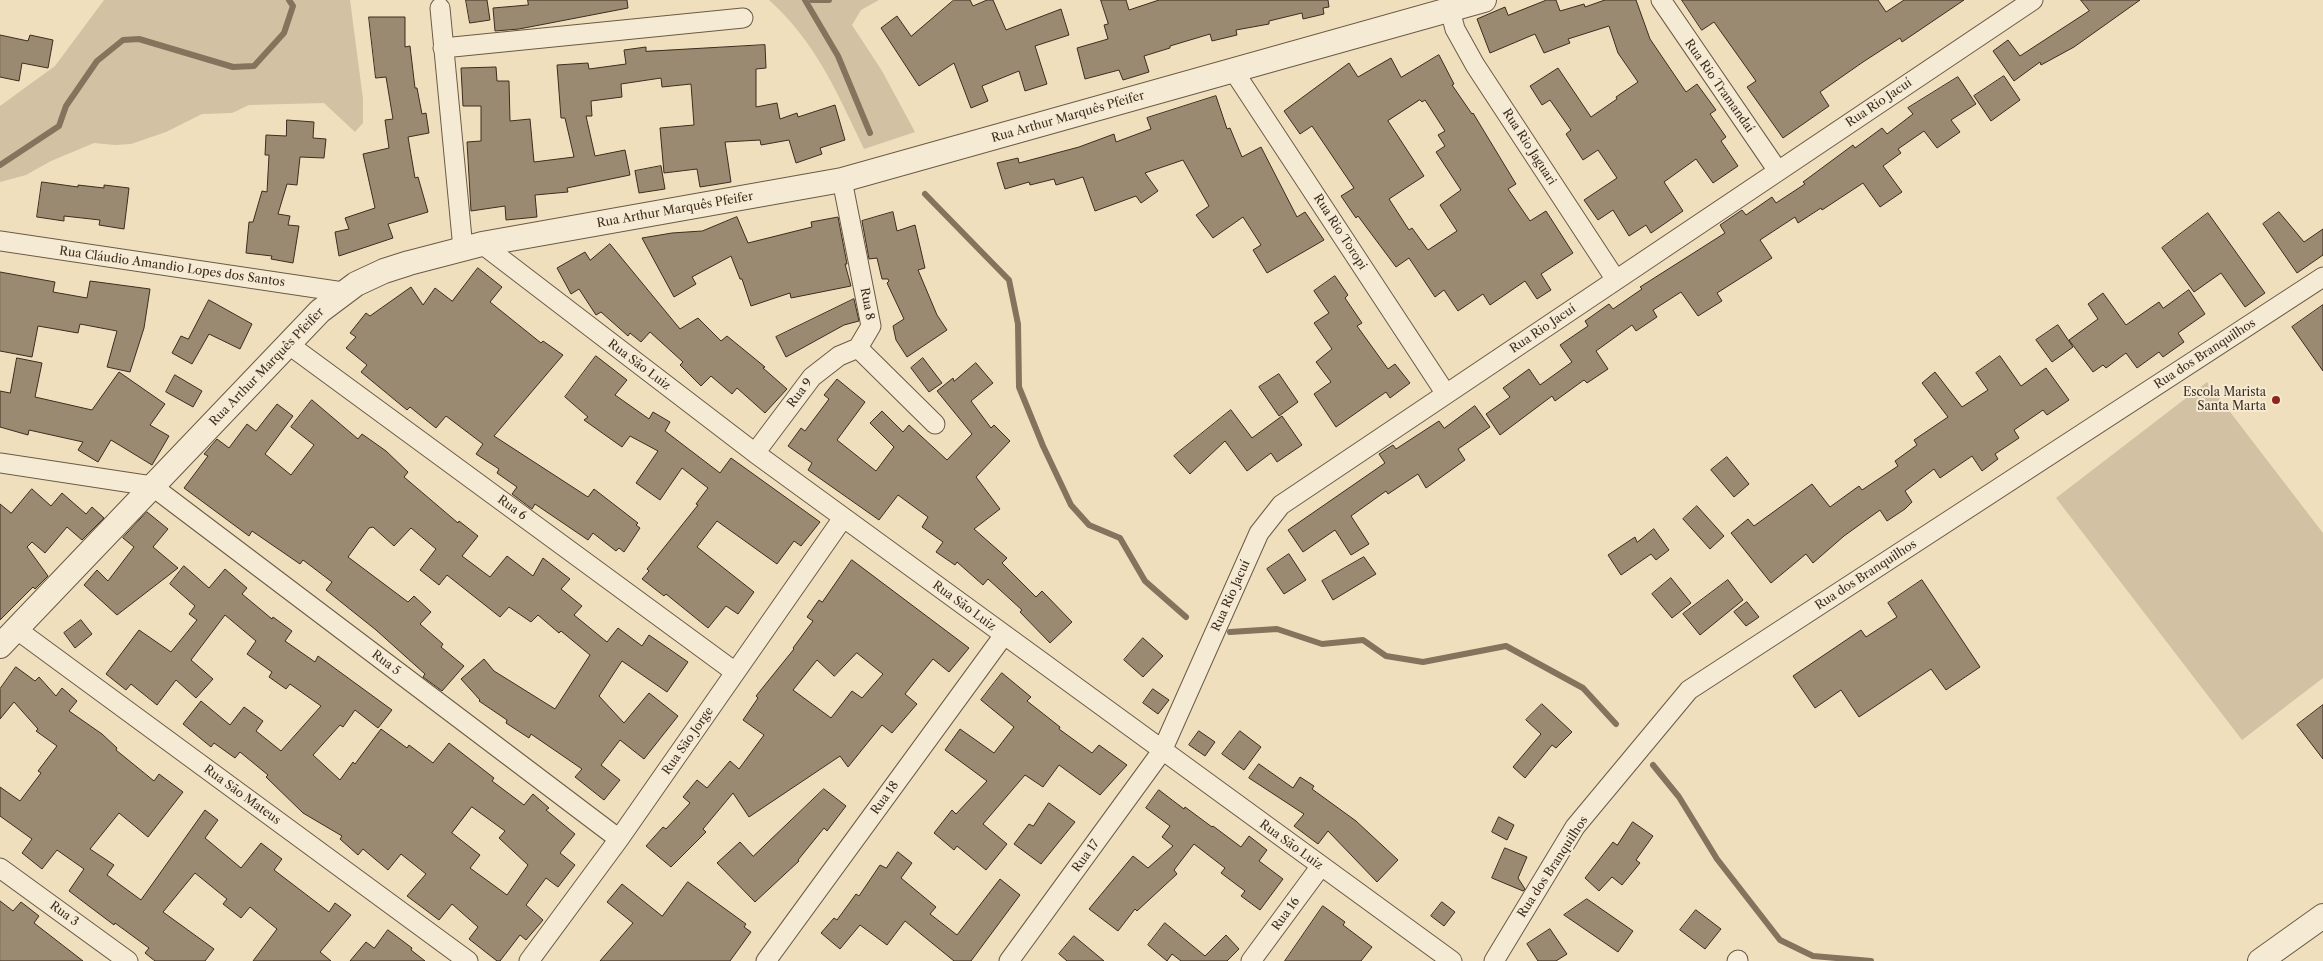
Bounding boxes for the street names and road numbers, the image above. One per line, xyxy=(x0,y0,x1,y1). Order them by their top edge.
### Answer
street label: Rua Rio Tramandaí xyxy=(1681,37,1757,135)
street label: Rua Rio Jacuí xyxy=(1843,76,1915,130)
street label: Rua Arthur Marquês Pfeifer xyxy=(990,88,1146,146)
street label: Rua Rio Jaguari xyxy=(1499,106,1559,188)
street label: Rua Arthur Marquês Pfeifer xyxy=(596,189,754,231)
street label: Rua Rio Toropi xyxy=(1310,192,1370,272)
street label: Rua Cláudio Amandio Lopes dos Santos xyxy=(58,244,286,290)
street label: Rua 8 xyxy=(857,287,877,321)
street label: Rua Rio Jacuí xyxy=(1507,302,1579,356)
street label: Rua Arthur Marquês Pfeifer xyxy=(207,305,327,429)
street label: Rua dos Branquilhos xyxy=(2152,316,2258,392)
street label: Rua São Luiz xyxy=(605,337,673,393)
street label: Rua 9 xyxy=(784,376,816,410)
street label: Rua 6 xyxy=(495,493,529,523)
street label: Rua dos Branquilhos xyxy=(1813,537,1919,613)
street label: Rua Rio Jacuí xyxy=(1209,558,1253,634)
street label: Rua São Luiz xyxy=(930,578,998,634)
street label: Rua 5 xyxy=(369,648,403,678)
street label: Rua São Jorge xyxy=(659,704,717,778)
street label: Rua São Mateus xyxy=(201,762,283,828)
street label: Rua 18 xyxy=(868,778,902,818)
street label: Rua dos Branquilhos xyxy=(1515,814,1591,920)
street label: Rua São Luiz xyxy=(1257,817,1325,873)
street label: Rua 17 xyxy=(1069,837,1103,875)
street label: Rua 16 xyxy=(1269,894,1303,934)
street label: Rua 3 xyxy=(47,899,81,929)

